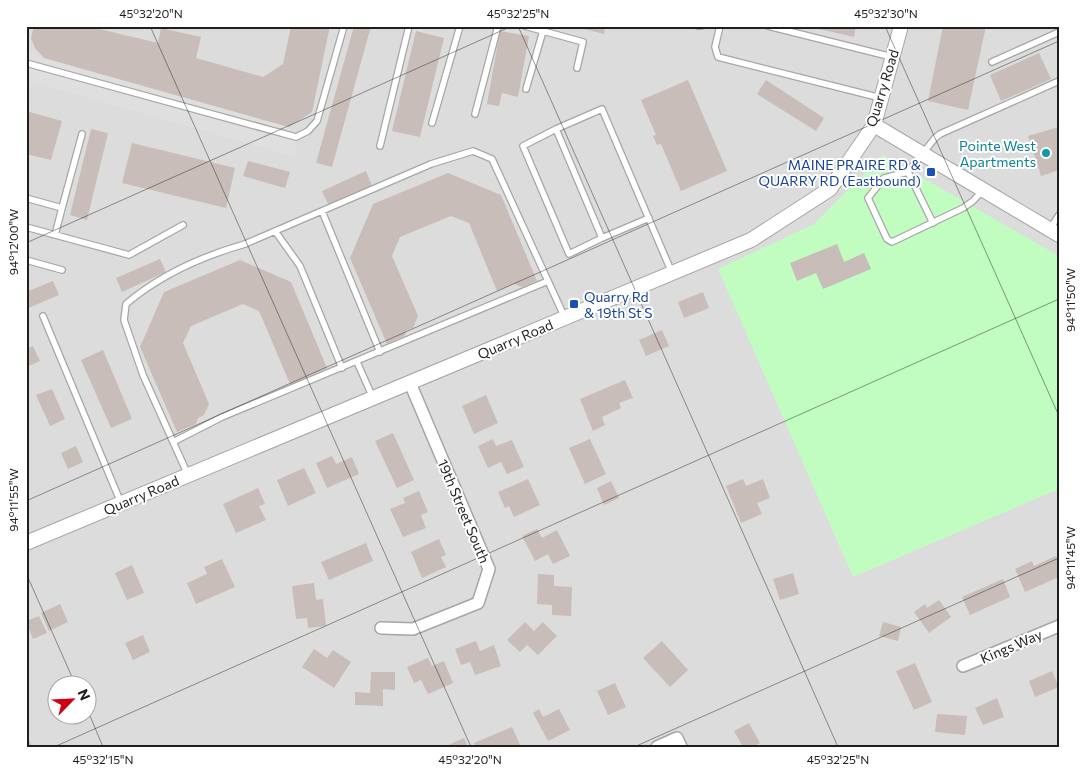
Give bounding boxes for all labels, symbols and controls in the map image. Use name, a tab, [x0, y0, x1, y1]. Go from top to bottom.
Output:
text: 45°32'20"N	[119, 6, 183, 20]
text: 45°32'25"N	[487, 6, 549, 20]
text: 45°32'30"N	[854, 6, 918, 20]
street label: Quarry Road	[862, 47, 902, 129]
place label: Pointe West Apartments	[959, 137, 1036, 170]
marker: Pointe West Apartments	[1040, 147, 1052, 159]
place label: MAINE PRAIRE RD & QUARRY RD (Eastbound)	[758, 156, 922, 189]
marker: MAINE PRAIRE RD & QUARRY RD (Eastbound)	[925, 166, 937, 178]
text: 94°12'00"W	[6, 209, 20, 275]
text: 94°11'50"W	[1063, 268, 1077, 332]
place label: Quarry Rd & 19th St S	[584, 288, 653, 321]
marker: Quarry Rd & 19th St S	[568, 298, 580, 310]
street label: Quarry Road	[475, 315, 555, 363]
street label: 19th Street South	[434, 456, 494, 566]
text: 94°11'55"W	[6, 468, 20, 532]
street label: Quarry Road	[101, 471, 181, 519]
text: 94°11'45"W	[1063, 526, 1077, 590]
street label: Kings Way	[977, 625, 1045, 667]
north arrow	[48, 676, 98, 726]
text: N	[74, 686, 94, 703]
text: 45°32'15"N	[72, 752, 134, 766]
text: 45°32'20"N	[438, 752, 502, 766]
text: 45°32'25"N	[807, 752, 869, 766]

